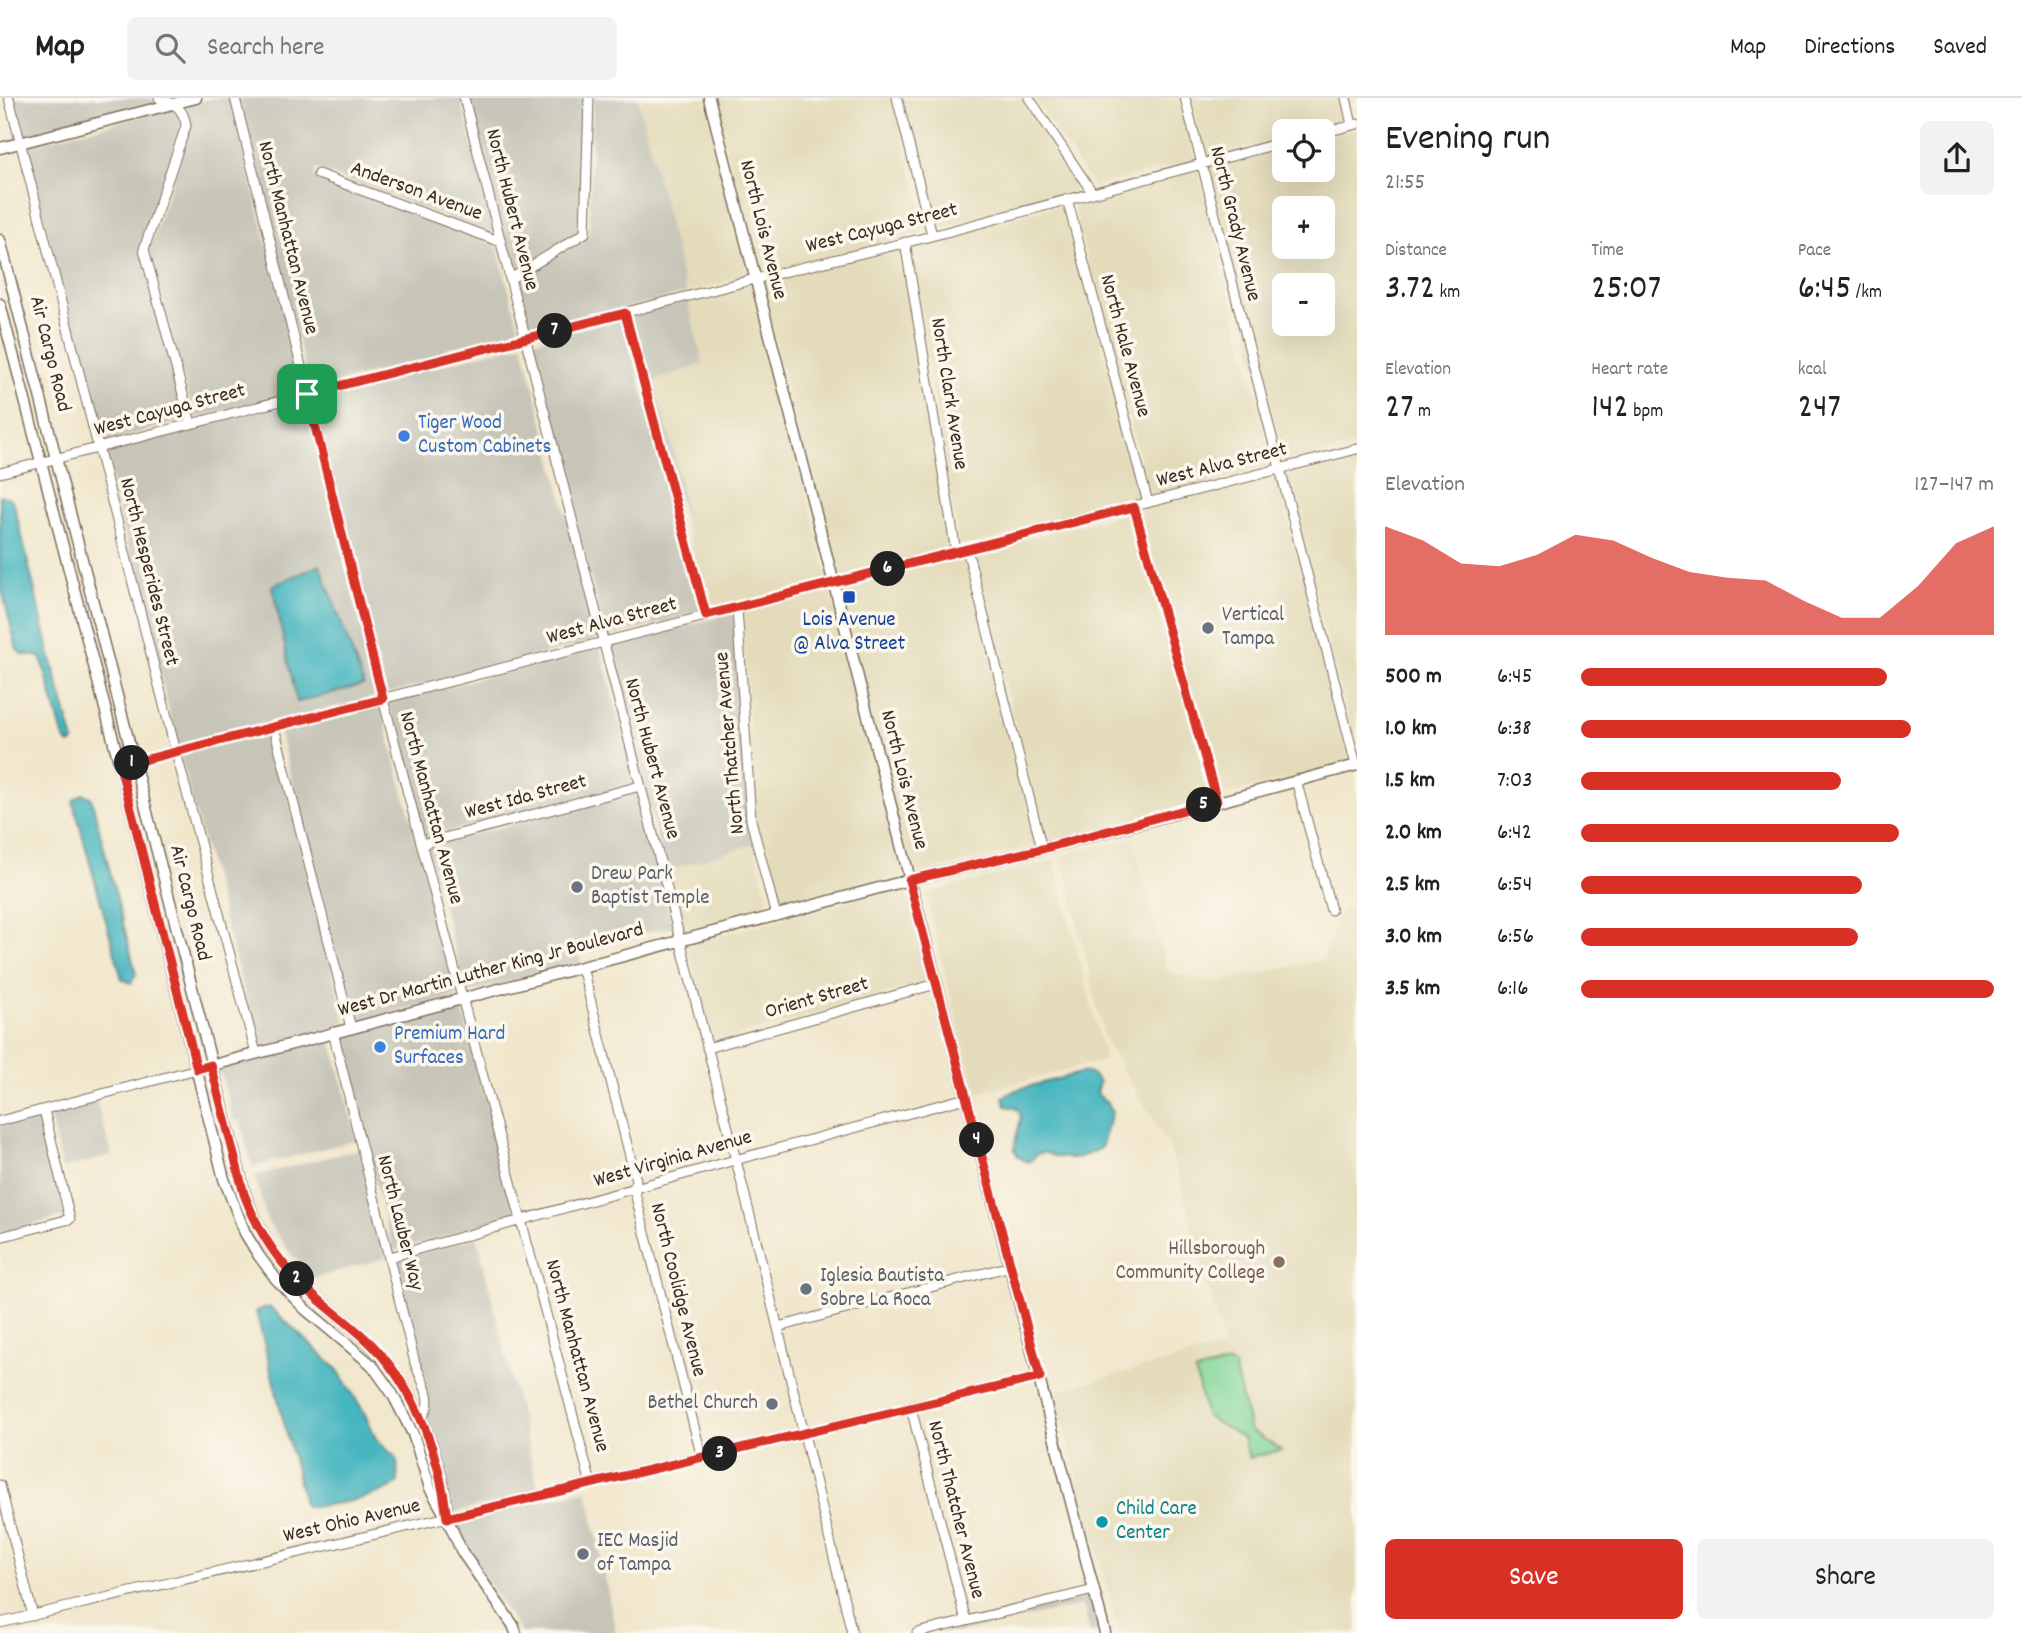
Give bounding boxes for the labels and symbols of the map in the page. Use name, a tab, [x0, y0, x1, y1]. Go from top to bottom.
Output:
street label: North Hubert Avenue	[476, 126, 546, 294]
street label: North Manhattan Avenue	[248, 138, 326, 338]
street label: North Grady Avenue	[1200, 143, 1268, 305]
street label: Anderson Avenue	[346, 154, 486, 230]
street label: North Lois Avenue	[730, 157, 794, 303]
street label: West Cayuga Street	[803, 196, 961, 262]
street label: North Hale Avenue	[1091, 271, 1157, 421]
street label: Air Cargo Road	[20, 293, 78, 415]
pin: 7	[538, 314, 572, 348]
street label: North Clark Avenue	[921, 316, 975, 472]
pin	[277, 364, 337, 424]
street label: West Cayuga Street	[91, 376, 249, 446]
place label: Tiger Wood Custom Cabinets	[418, 409, 551, 463]
marker: Tiger Wood Custom Cabinets	[396, 428, 412, 444]
street label: West Alva Street	[1154, 435, 1291, 497]
street label: North Hesperides Street	[110, 475, 186, 669]
pin: 6	[870, 552, 906, 587]
marker: Lois Avenue @ Alva Street	[841, 589, 857, 605]
street label: West Alva Street	[544, 590, 681, 654]
place label: Vertical Tampa	[1222, 601, 1284, 655]
place label: Lois Avenue @ Alva Street	[793, 606, 906, 660]
marker: Vertical Tampa	[1200, 620, 1216, 636]
street label: North Thatcher Avenue	[708, 651, 754, 835]
street label: North Hubert Avenue	[615, 675, 687, 843]
street label: North Lois Avenue	[871, 707, 935, 853]
street label: North Manhattan Avenue	[390, 708, 470, 908]
pin: 1	[114, 746, 150, 780]
street label: West Ida Street	[462, 767, 590, 829]
pin: 5	[1186, 788, 1222, 822]
street label: Air Cargo Road	[160, 842, 218, 964]
place label: Drew Park Baptist Temple	[591, 860, 709, 914]
marker: Drew Park Baptist Temple	[569, 879, 585, 895]
street label: West Dr Martin Luther King Jr Boulevard	[335, 916, 647, 1026]
street label: Orient Street	[762, 970, 872, 1028]
place label: Premium Hard Surfaces	[394, 1020, 505, 1074]
marker: Premium Hard Surfaces	[372, 1039, 388, 1055]
pin: 4	[960, 1122, 995, 1158]
street label: West Virginia Avenue	[590, 1123, 756, 1197]
street label: North Lauber Way	[368, 1152, 430, 1294]
street label: North Coolidge Avenue	[641, 1200, 713, 1380]
place label: Hillsborough Community College	[1115, 1235, 1265, 1289]
marker: Hillsborough Community College	[1271, 1254, 1287, 1270]
street label: North Manhattan Avenue	[536, 1256, 616, 1456]
pin: 2	[280, 1262, 314, 1296]
place label: Iglesia Bautista Sobre La Roca	[820, 1262, 945, 1316]
marker: Iglesia Bautista Sobre La Roca	[798, 1281, 814, 1297]
place label: Bethel Church	[647, 1389, 758, 1419]
marker: Bethel Church	[764, 1396, 780, 1412]
street label: North Thatcher Avenue	[918, 1418, 992, 1602]
pin: 3	[702, 1436, 738, 1472]
street label: West Ohio Avenue	[281, 1492, 423, 1552]
place label: Child Care Center	[1116, 1495, 1197, 1549]
marker: Child Care Center	[1094, 1514, 1110, 1530]
place label: IEC Masjid of Tampa	[597, 1527, 678, 1581]
marker: IEC Masjid of Tampa	[575, 1546, 591, 1562]

